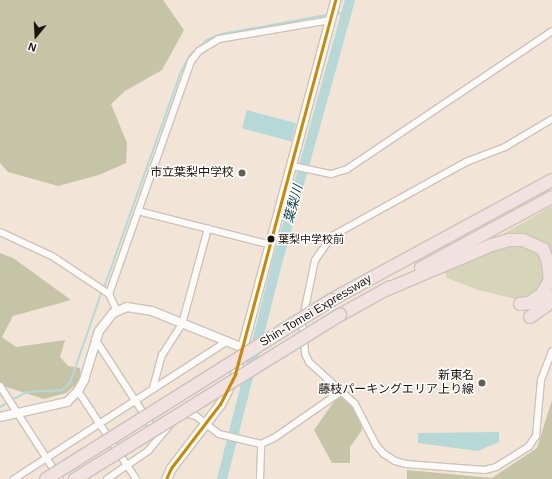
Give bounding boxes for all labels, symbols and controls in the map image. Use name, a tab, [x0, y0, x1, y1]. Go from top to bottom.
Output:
north arrow	[16, 16, 56, 56]
text: N	[27, 40, 38, 54]
place label: 市立葉梨中学校	[150, 166, 234, 180]
marker: 市立葉梨中学校	[237, 168, 247, 178]
water label: 葉梨川	[281, 183, 307, 225]
place label: 葉梨中学校前	[278, 232, 344, 246]
marker: 葉梨中学校前	[266, 234, 276, 244]
street label: Shin-Tomei Expressway	[257, 272, 375, 350]
place label: 新東名 藤枝パーキングエリア上り線	[318, 369, 474, 397]
marker: 新東名 藤枝パーキングエリア上り線	[477, 378, 487, 388]

